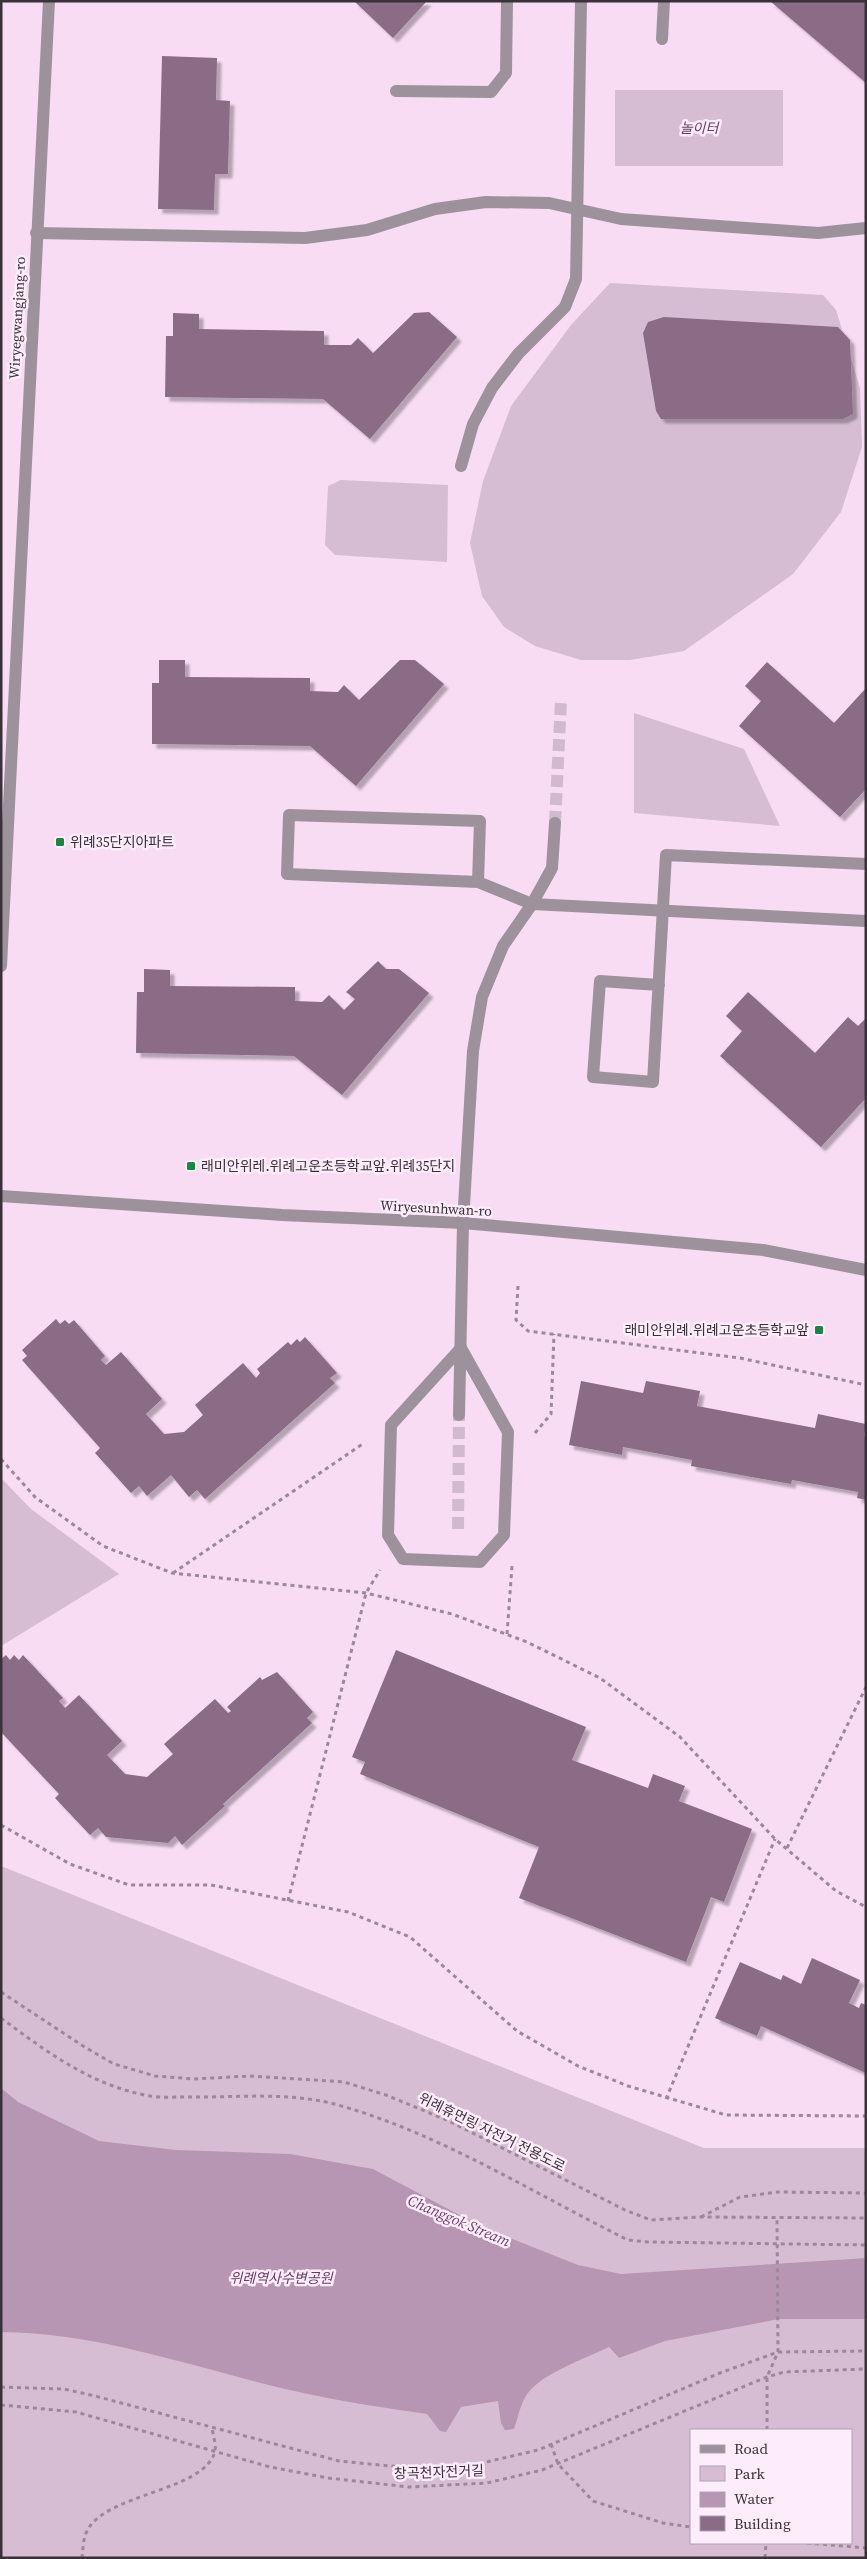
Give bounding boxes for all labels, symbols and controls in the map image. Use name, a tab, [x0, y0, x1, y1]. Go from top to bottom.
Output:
park label: 놀이터	[680, 118, 720, 138]
street label: Wiryegwangjang-ro	[4, 256, 30, 380]
place label: 위례35단지아파트	[70, 832, 174, 852]
marker: 위례35단지아파트	[54, 836, 66, 848]
place label: 래미안위레.위례고운초등학교앞.위례35단지	[201, 1156, 455, 1176]
marker: 래미안위레.위례고운초등학교앞.위례35단지	[185, 1160, 197, 1172]
street label: Wiryesunhwan-ro	[380, 1195, 493, 1221]
place label: 래미안위례.위례고운초등학교앞	[624, 1320, 809, 1340]
marker: 래미안위례.위례고운초등학교앞	[813, 1324, 825, 1336]
street label: 위례휴먼링 자전거 전용도로	[415, 2088, 569, 2176]
water label: Changgok Stream	[405, 2190, 514, 2252]
park label: 위례역사수변공원	[229, 2268, 334, 2288]
legend	[690, 2429, 852, 2544]
text: Road	[734, 2438, 768, 2459]
street label: 창곡천자전거길	[394, 2460, 484, 2484]
text: Park	[734, 2463, 766, 2484]
text: Water	[734, 2488, 775, 2509]
text: Building	[734, 2513, 791, 2534]

